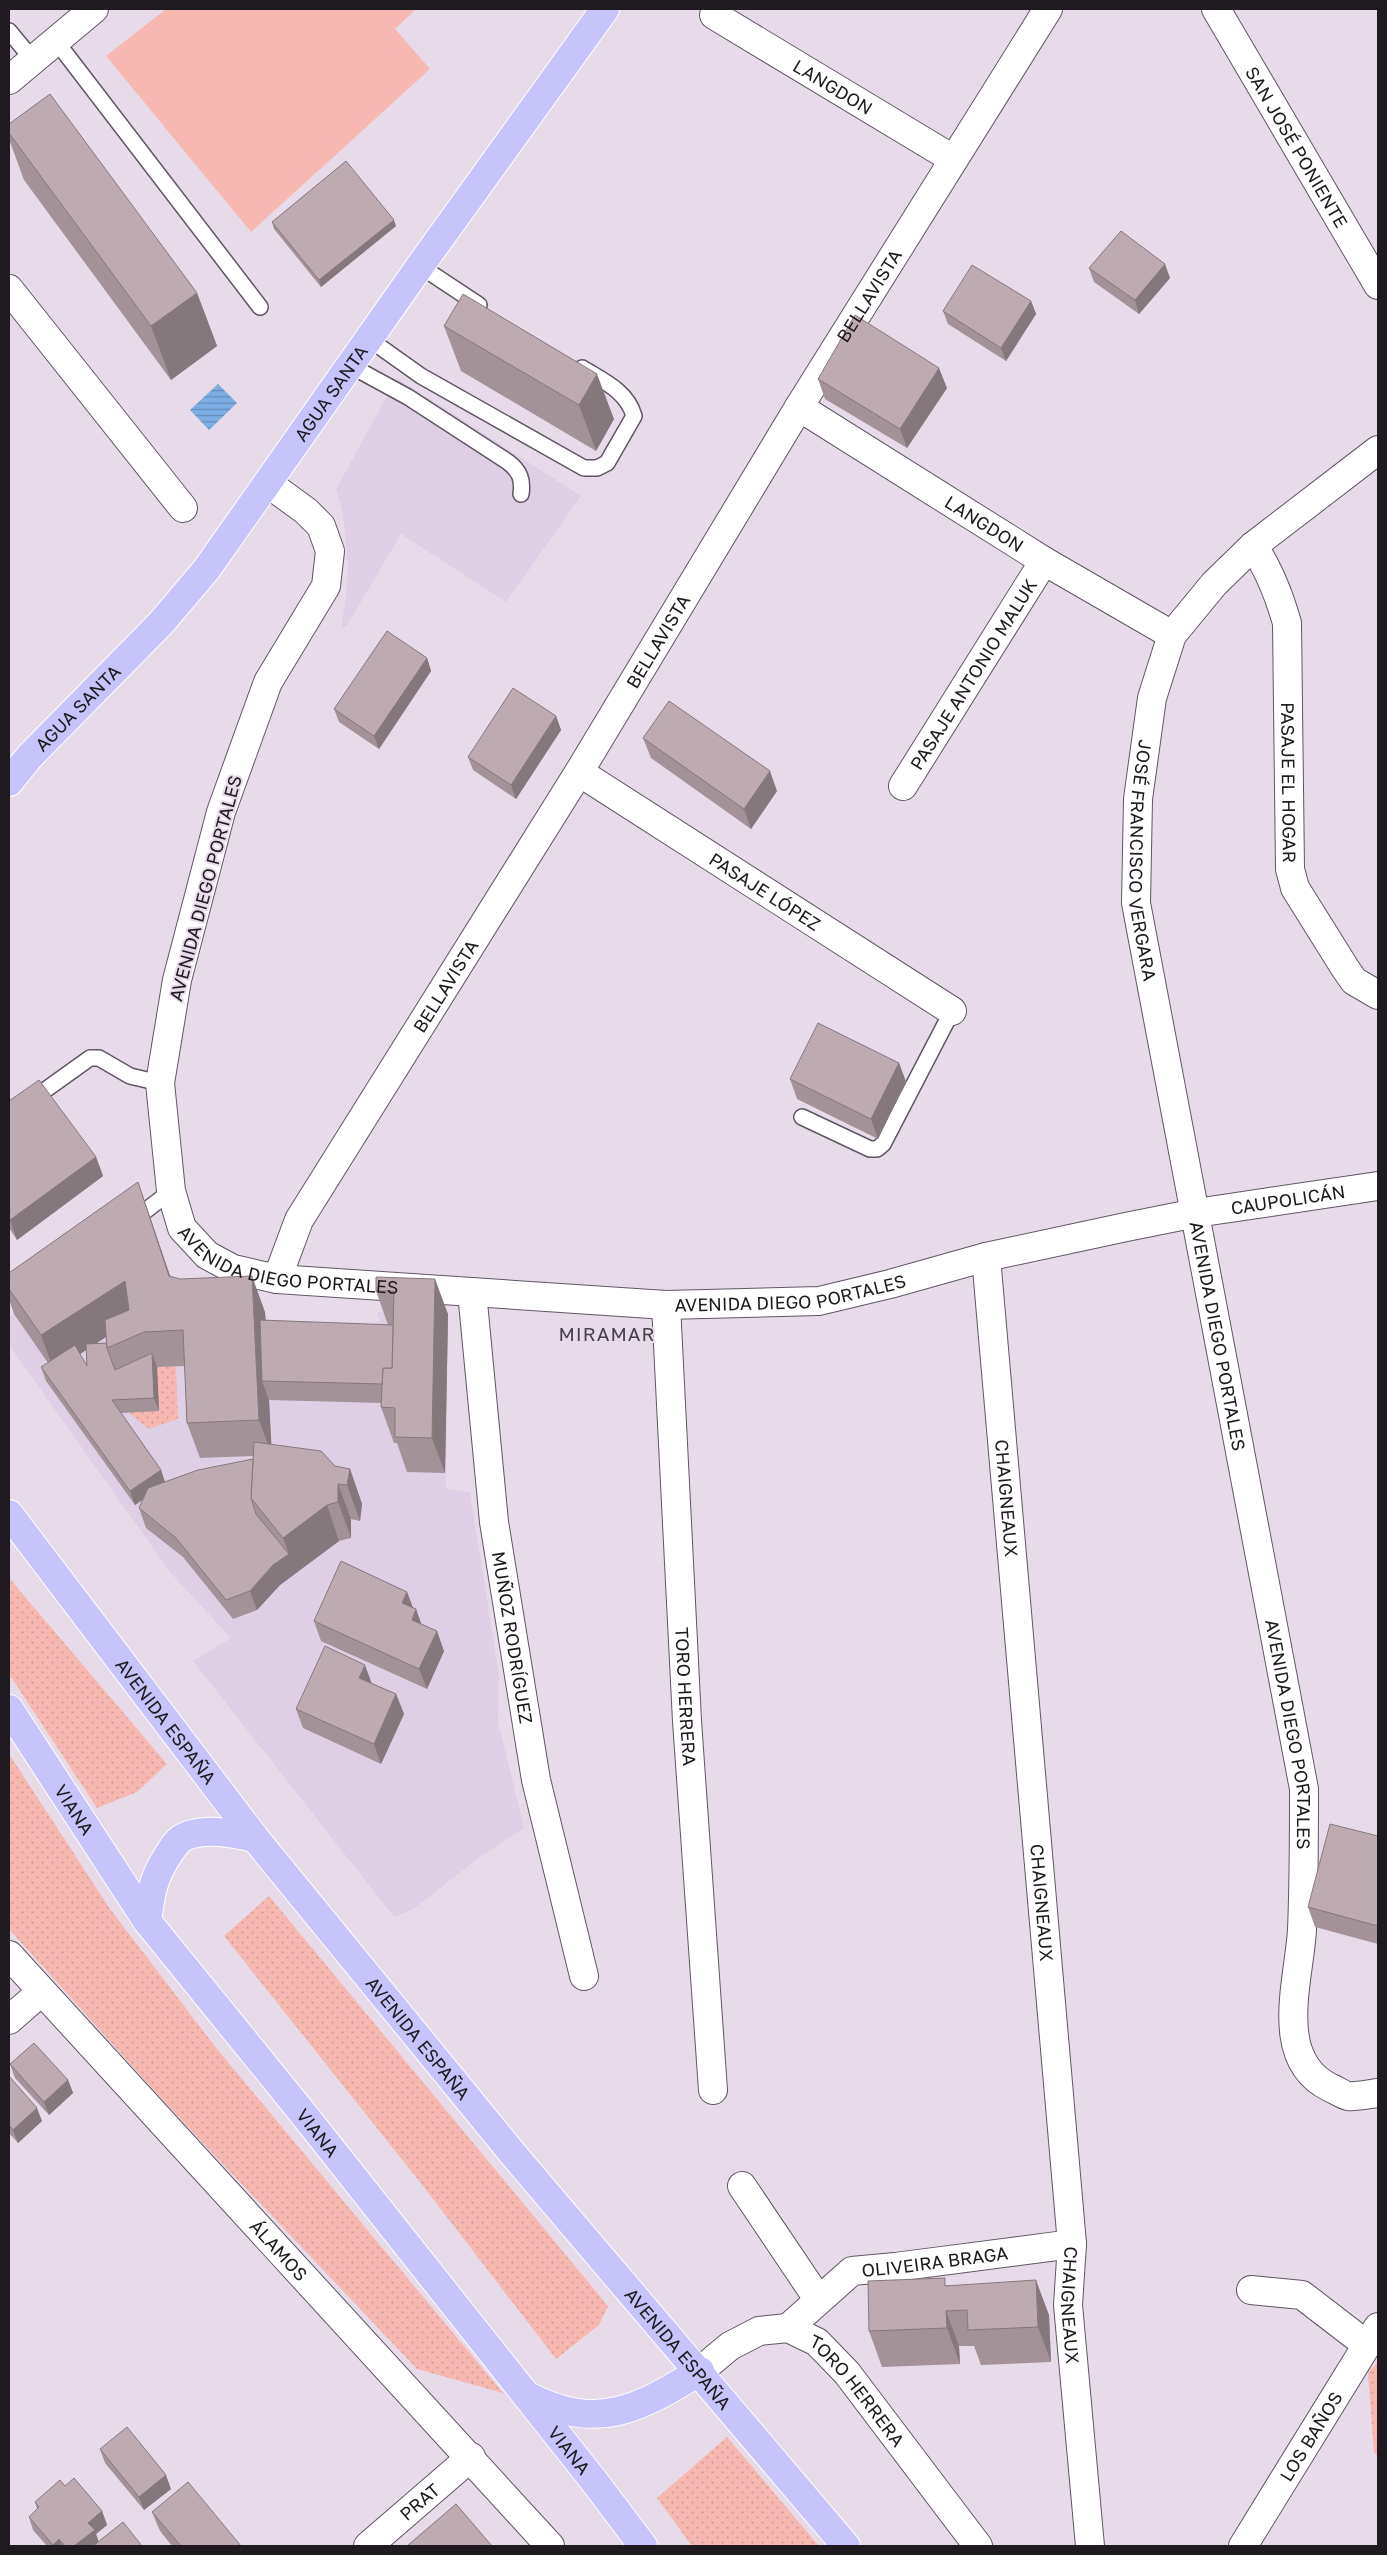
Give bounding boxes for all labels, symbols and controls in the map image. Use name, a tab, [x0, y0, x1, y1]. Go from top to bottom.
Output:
street label: LANGDON	[789, 54, 877, 119]
street label: SAN JOSÉ PONIENTE	[1241, 62, 1353, 232]
street label: BELLAVISTA	[831, 245, 906, 346]
street label: AGUA SANTA	[289, 341, 372, 445]
street label: LANGDON	[941, 491, 1028, 557]
street label: PASAJE ANTONIO MALUK	[905, 575, 1041, 774]
street label: BELLAVISTA	[621, 590, 694, 692]
street label: AGUA SANTA	[30, 660, 125, 756]
street label: PASAJE EL HOGAR	[1277, 702, 1301, 863]
street label: JOSÉ FRANCISCO VERGARA	[1124, 739, 1162, 983]
street label: AVENIDA DIEGO PORTALES	[164, 773, 246, 1003]
street label: PASAJE LÓPEZ	[705, 847, 825, 935]
street label: BELLAVISTA	[408, 935, 483, 1036]
street label: CAUPOLICÁN	[1229, 1180, 1347, 1219]
street label: AVENIDA DIEGO PORTALES	[1186, 1220, 1251, 1453]
street label: AVENIDA DIEGO PORTALES	[174, 1221, 399, 1298]
street label: AVENIDA DIEGO PORTALES	[674, 1269, 908, 1316]
district label: MIRAMAR	[559, 1322, 655, 1345]
street label: CHAIGNEAUX	[991, 1439, 1023, 1558]
street label: MUÑOZ RODRÍGUEZ	[488, 1550, 538, 1725]
street label: AVENIDA DIEGO PORTALES	[1261, 1617, 1316, 1850]
street label: TORO HERRERA	[671, 1627, 701, 1766]
street label: AVENIDA ESPAÑA	[111, 1654, 221, 1788]
street label: VIANA	[50, 1780, 99, 1839]
street label: CHAIGNEAUX	[1026, 1843, 1058, 1962]
street label: AVENIDA ESPAÑA	[362, 1972, 475, 2104]
street label: VIANA	[292, 2104, 344, 2161]
street label: ÁLAMOS	[246, 2215, 313, 2285]
street label: OLIVEIRA BRAGA	[861, 2241, 1009, 2281]
street label: CHAIGNEAUX	[1057, 2246, 1084, 2365]
street label: AVENIDA ESPAÑA	[621, 2283, 736, 2414]
street label: TORO HERRERA	[806, 2329, 910, 2451]
street label: LOS BAÑOS	[1275, 2387, 1347, 2485]
street label: VIANA	[544, 2421, 595, 2479]
street label: PRAT	[395, 2478, 444, 2525]

